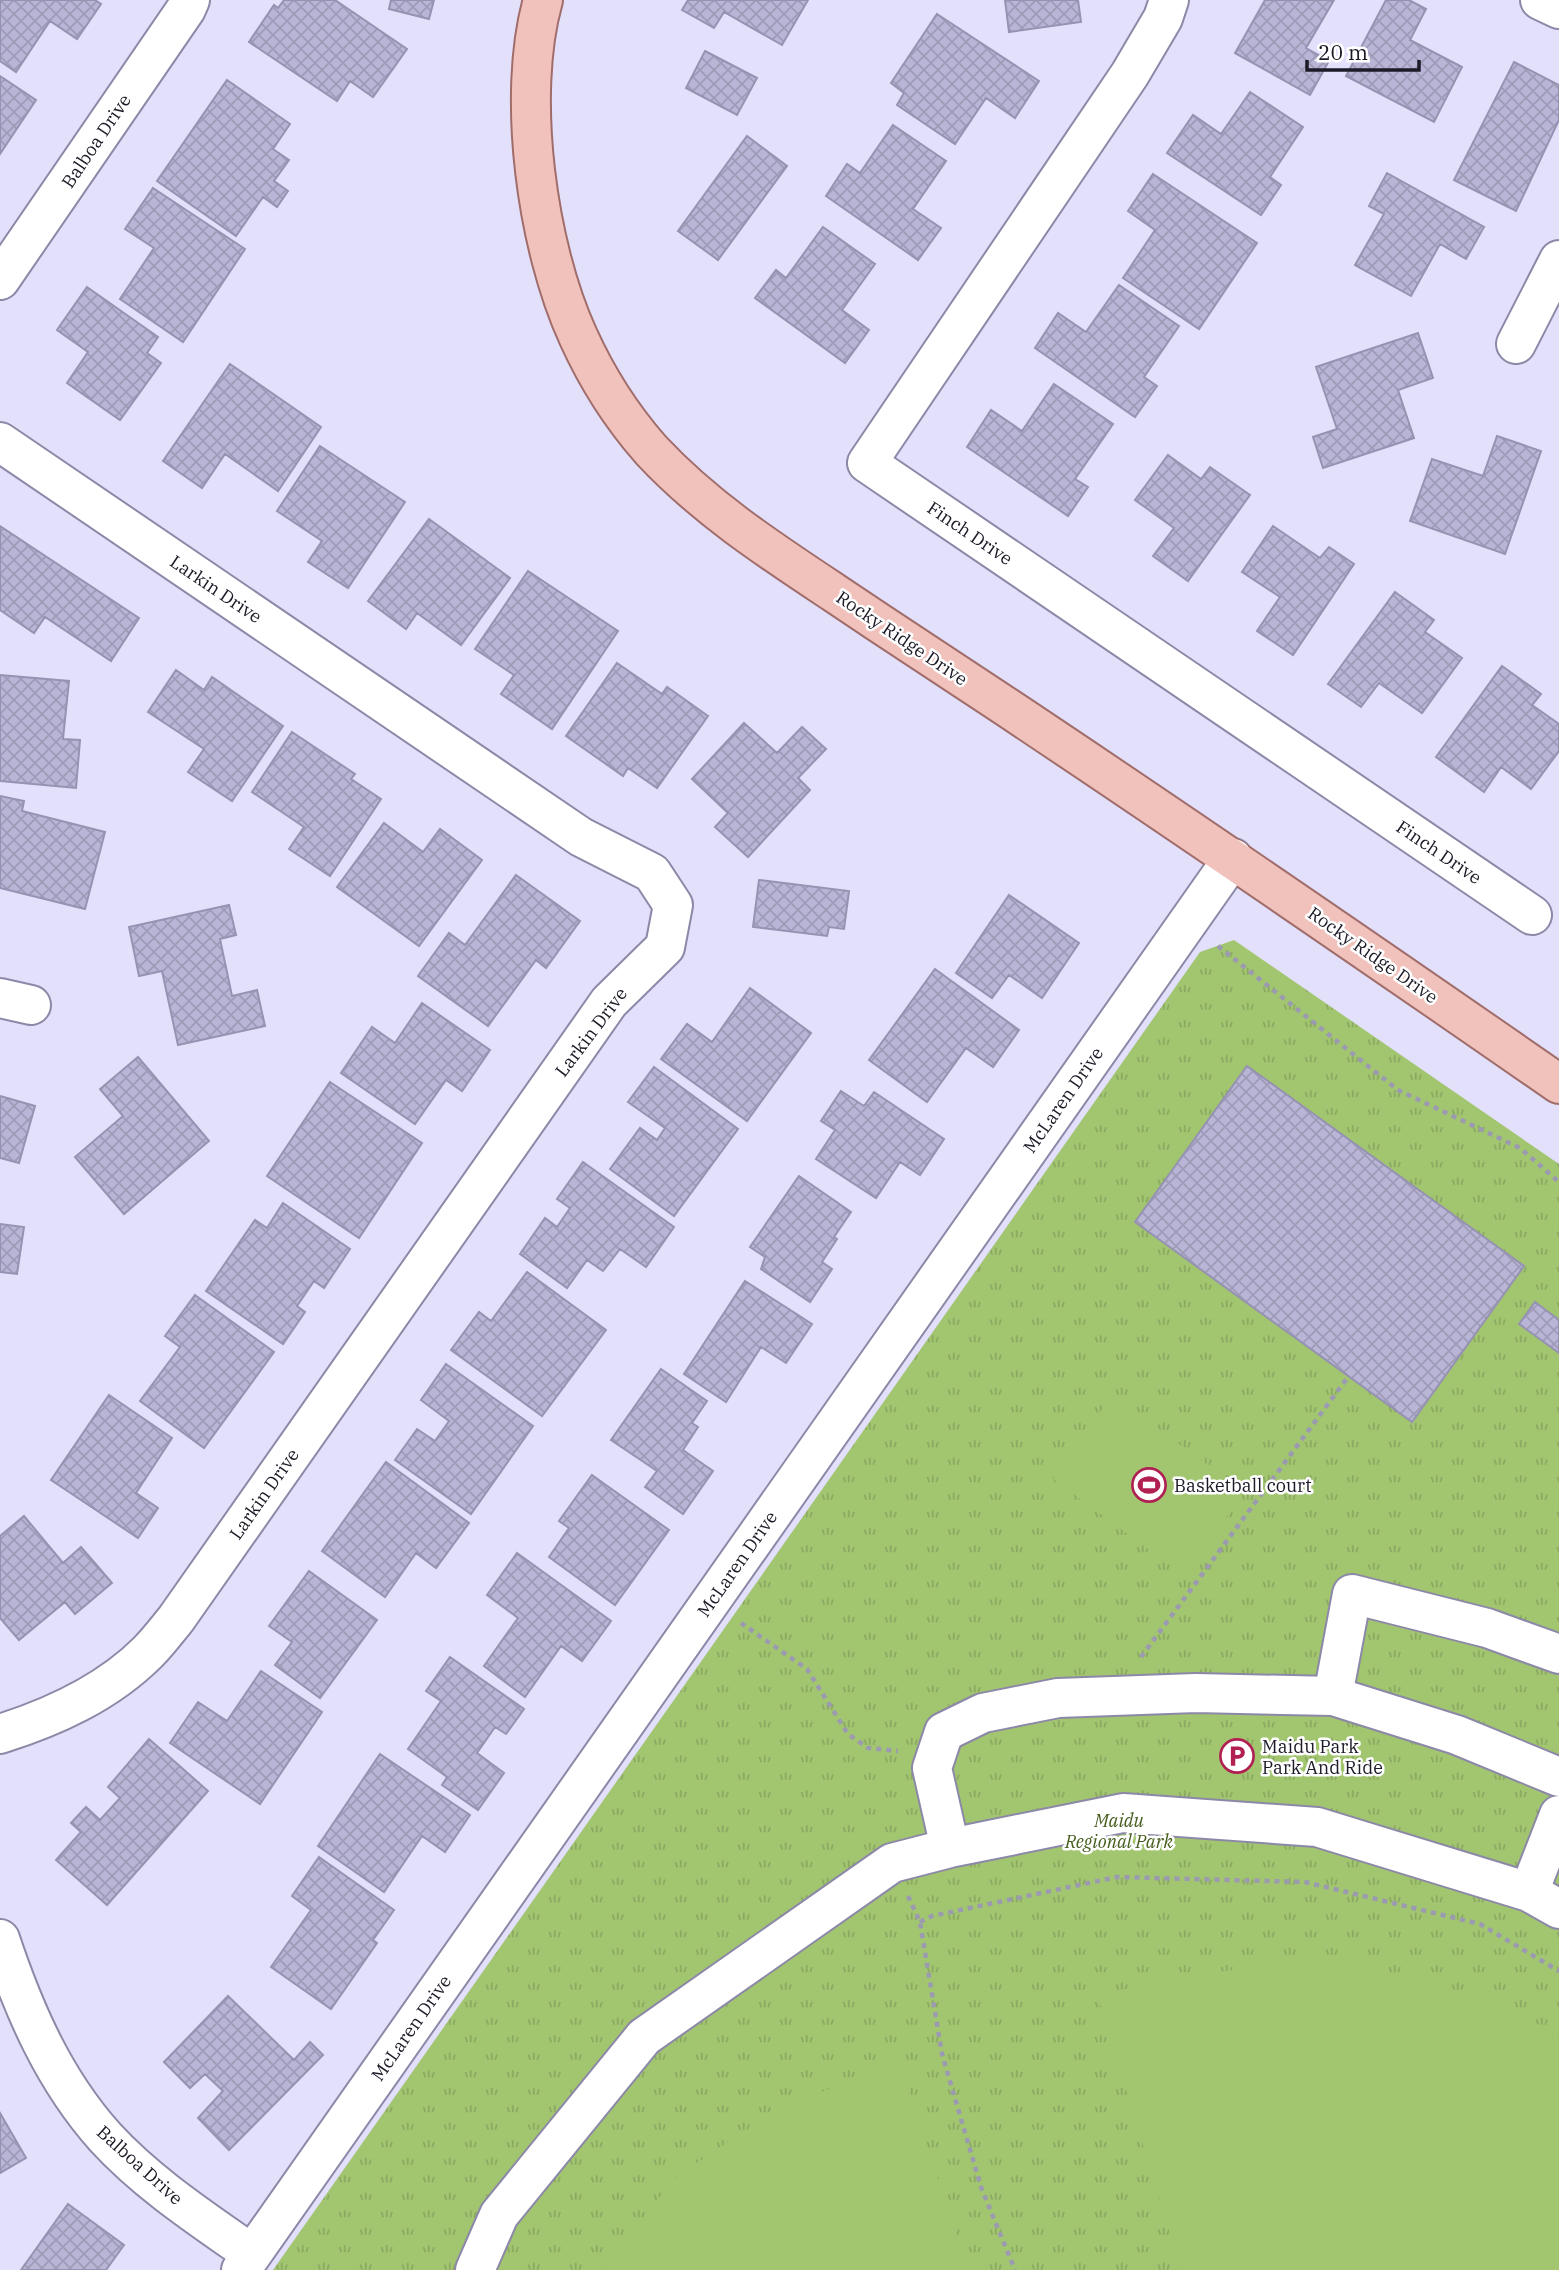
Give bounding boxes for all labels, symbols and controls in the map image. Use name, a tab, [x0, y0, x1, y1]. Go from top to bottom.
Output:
scale bar	[1307, 28, 1419, 72]
text: 20 m	[1318, 38, 1368, 66]
street label: Balboa Drive	[56, 90, 136, 192]
street label: Finch Drive	[923, 496, 1017, 570]
street label: Larkin Drive	[166, 550, 266, 628]
street label: Rocky Ridge Drive	[832, 586, 972, 690]
street label: Finch Drive	[1392, 815, 1486, 889]
street label: Rocky Ridge Drive	[1304, 902, 1442, 1008]
street label: Larkin Drive	[550, 983, 632, 1081]
street label: McLaren Drive	[1018, 1043, 1108, 1157]
street label: Larkin Drive	[224, 1444, 304, 1544]
sports icon: Basketball court	[1130, 1466, 1168, 1504]
place label: Basketball court	[1174, 1474, 1312, 1497]
street label: McLaren Drive	[692, 1507, 782, 1621]
place label: Maidu Park Park And Ride	[1262, 1735, 1383, 1779]
parking icon: Maidu Park Park And Ride	[1218, 1737, 1256, 1775]
park label: Maidu Regional Park	[1064, 1809, 1174, 1853]
street label: McLaren Drive	[366, 1971, 456, 2085]
street label: Balboa Drive	[92, 2120, 188, 2210]

